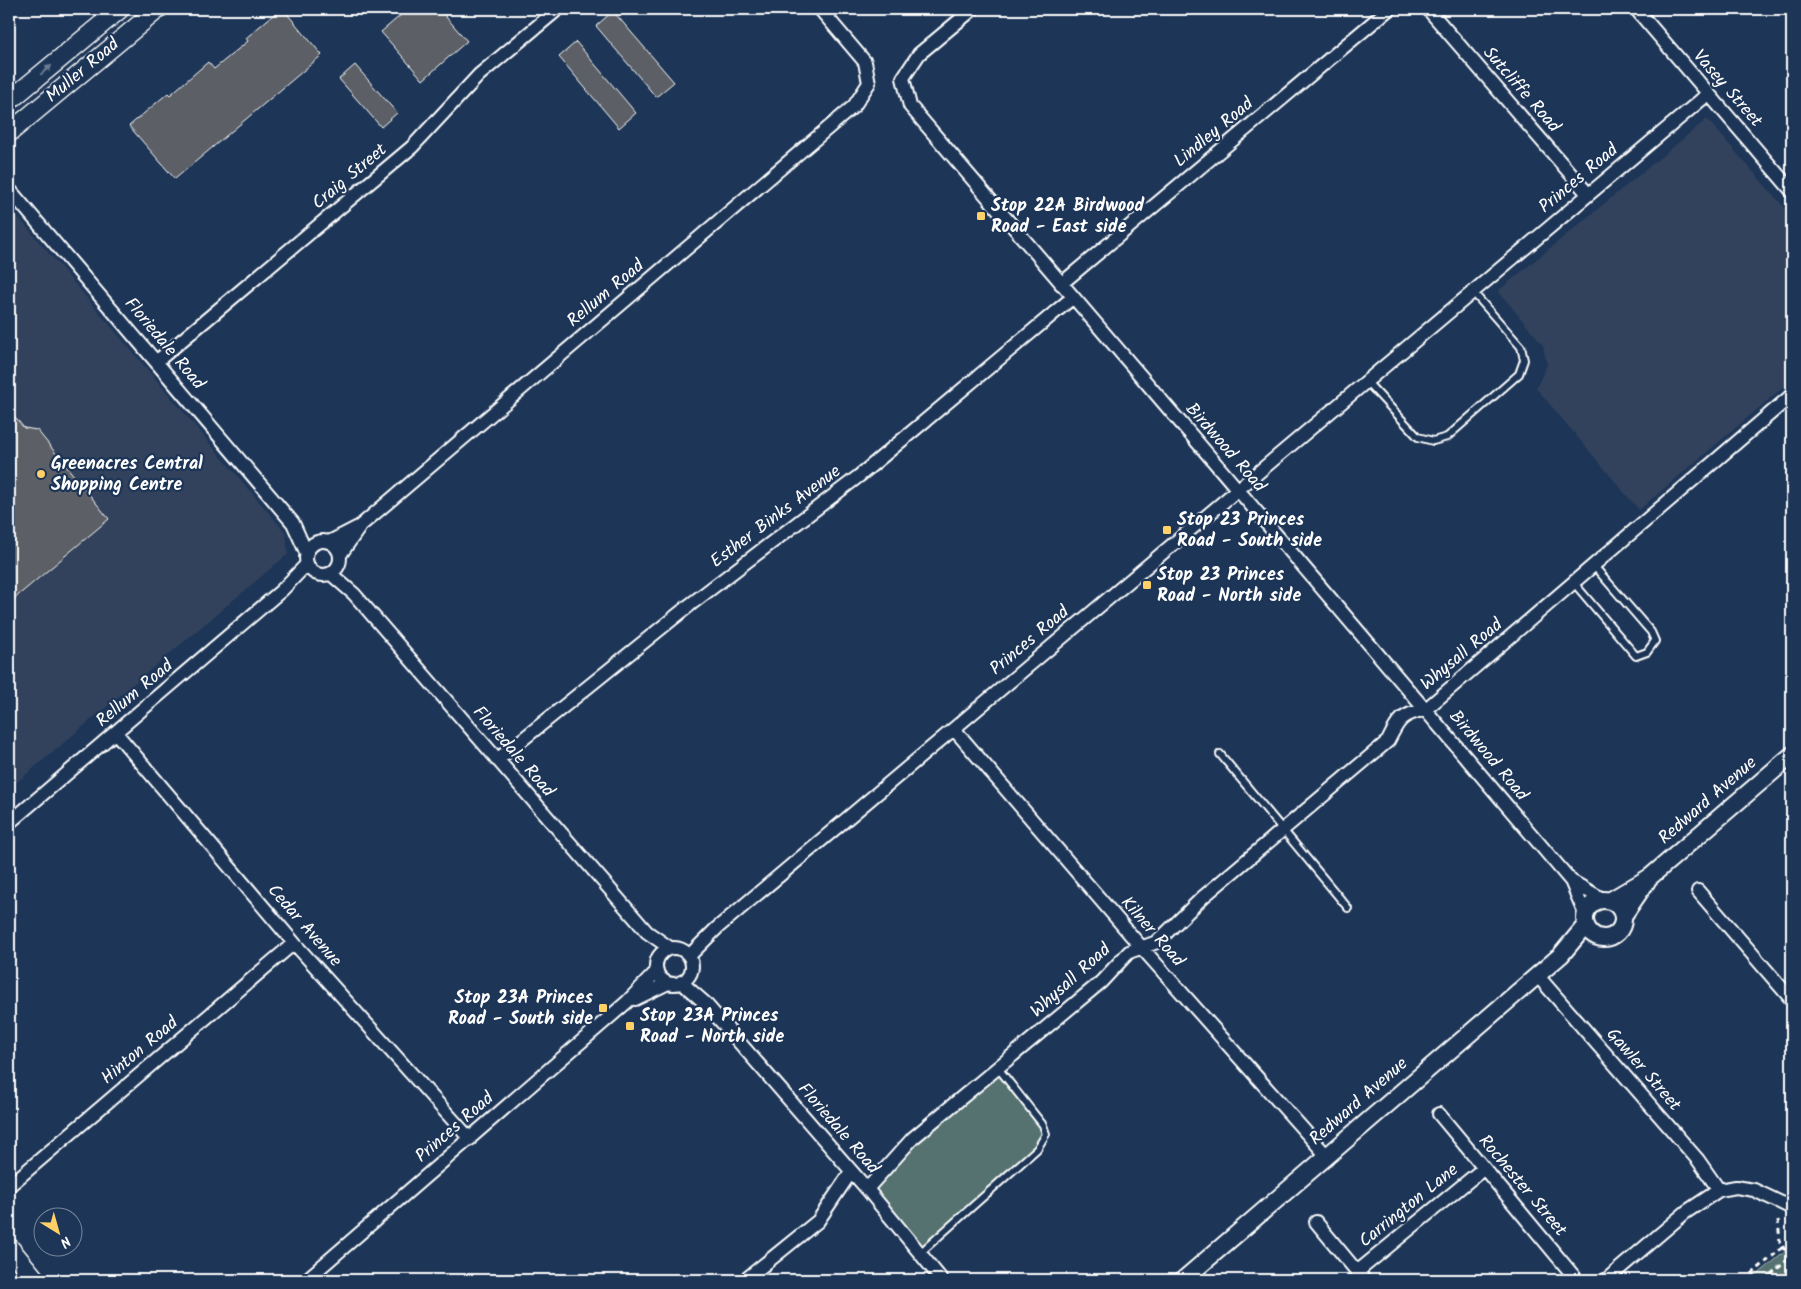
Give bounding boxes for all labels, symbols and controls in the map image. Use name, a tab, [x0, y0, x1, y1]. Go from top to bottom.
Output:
street label: Muller Road	[40, 31, 127, 111]
street label: Sutcliffe Road	[1475, 40, 1568, 141]
street label: Vasey Street	[1685, 44, 1770, 135]
one-way arrow	[40, 64, 53, 75]
street label: Lindley Road	[1168, 90, 1261, 175]
street label: Craig Street	[306, 136, 395, 217]
street label: Princes Road	[1533, 136, 1626, 221]
place label: Stop 22A Birdwood Road - East side	[991, 192, 1144, 242]
marker: Stop 22A Birdwood Road - East side	[975, 210, 987, 222]
street label: Rellum Road	[561, 252, 652, 335]
street label: Floriedale Road	[116, 291, 212, 398]
street label: Birdwood Road	[1178, 396, 1273, 500]
place label: Greenacres Central Shopping Centre	[51, 450, 203, 500]
street label: Esther Binks Avenue	[704, 458, 848, 576]
marker: Greenacres Central Shopping Centre	[35, 468, 47, 480]
place label: Stop 23 Princes Road - South side	[1177, 506, 1322, 556]
marker: Stop 23 Princes Road - South side	[1161, 524, 1173, 536]
place label: Stop 23 Princes Road - North side	[1157, 561, 1301, 611]
marker: Stop 23 Princes Road - North side	[1141, 579, 1153, 591]
street label: Princes Road	[984, 598, 1077, 683]
street label: Whysall Road	[1414, 611, 1511, 698]
street label: Rellum Road	[90, 652, 181, 735]
street label: Floriedale Road	[465, 700, 562, 805]
street label: Birdwood Road	[1441, 704, 1536, 809]
street label: Redward Avenue	[1652, 750, 1764, 852]
street label: Cedar Avenue	[259, 878, 349, 974]
street label: Kilner Road	[1113, 890, 1192, 975]
street label: Whysall Road	[1024, 936, 1119, 1025]
place label: Stop 23A Princes Road - South side	[448, 984, 594, 1034]
marker: Stop 23A Princes Road - South side	[597, 1002, 609, 1014]
place label: Stop 23A Princes Road - North side	[640, 1002, 784, 1052]
street label: Hinton Road	[95, 1009, 186, 1092]
marker: Stop 23A Princes Road - North side	[624, 1020, 636, 1032]
street label: Gawler Street	[1598, 1022, 1688, 1119]
street label: Redward Avenue	[1303, 1051, 1415, 1153]
street label: Floriedale Road	[790, 1077, 887, 1182]
street label: Princes Road	[409, 1085, 502, 1171]
street label: Rochester Street	[1470, 1128, 1574, 1244]
street label: Carrington Lane	[1353, 1157, 1465, 1255]
north arrow	[32, 1206, 82, 1256]
text: N	[55, 1230, 75, 1253]

